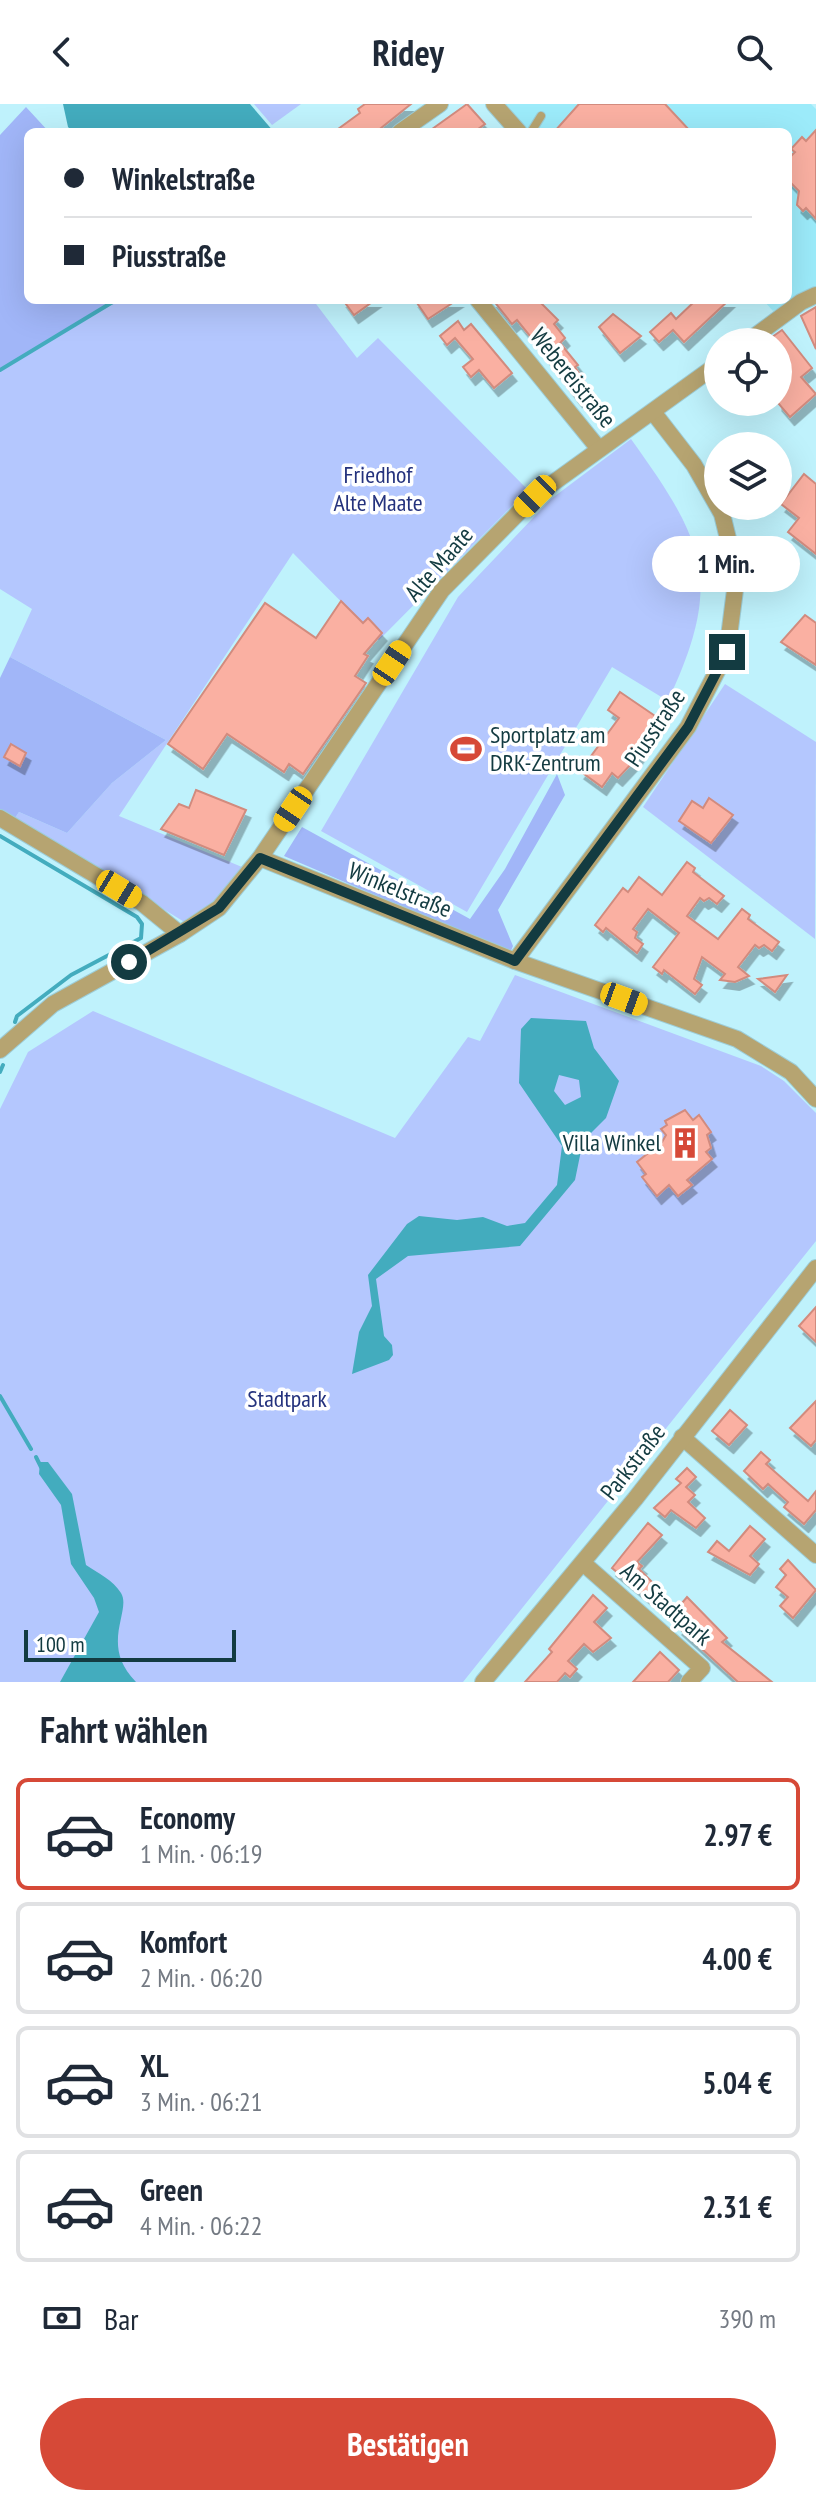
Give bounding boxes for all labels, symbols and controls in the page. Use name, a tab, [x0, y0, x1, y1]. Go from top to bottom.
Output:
text: Ridey	[372, 29, 444, 76]
icon: back	[40, 30, 84, 74]
icon: search	[732, 30, 776, 74]
text: Winkelstraße	[112, 159, 255, 198]
text: Piusstraße	[112, 236, 226, 275]
street label: Webereistraße	[524, 321, 623, 434]
map controls	[704, 328, 792, 520]
button: locate	[704, 328, 792, 416]
button: layers	[704, 432, 792, 520]
park label: Friedhof Alte Maate	[333, 459, 423, 518]
car	[510, 471, 560, 521]
street label: Alte Maate	[398, 520, 480, 607]
callout: 1 Min.	[653, 536, 801, 592]
text: 1 Min.	[697, 547, 755, 580]
route end	[709, 634, 745, 670]
car	[369, 636, 415, 690]
street label: Piusstraße	[617, 683, 692, 772]
place label: Sportplatz am DRK-Zentrum	[490, 719, 605, 778]
sports icon: Sportplatz am DRK-Zentrum	[449, 732, 483, 766]
car	[270, 782, 316, 836]
street label: Winkelstraße	[344, 855, 457, 924]
car	[92, 866, 146, 912]
route start	[111, 944, 147, 980]
car	[597, 980, 651, 1018]
building icon: Villa Winkel	[668, 1126, 702, 1160]
place label: Villa Winkel	[562, 1127, 661, 1158]
park label: Stadtpark	[247, 1383, 327, 1414]
street label: Parkstraße	[593, 1417, 672, 1506]
street label: Am Stadtpark	[614, 1555, 719, 1652]
scale bar	[24, 1626, 236, 1662]
text: 100 m	[36, 1630, 85, 1658]
text: Fahrt wählen	[40, 1706, 208, 1753]
icon: car	[44, 1798, 116, 1870]
text: Economy	[140, 1798, 235, 1837]
text: 2.97 €	[703, 1815, 772, 1854]
text: 1 Min. · 06:19	[140, 1837, 262, 1870]
icon: car	[44, 1922, 116, 1994]
text: Komfort	[140, 1922, 227, 1961]
text: 4.00 €	[702, 1939, 772, 1978]
text: 2 Min. · 06:20	[140, 1961, 262, 1994]
icon: car	[44, 2046, 116, 2118]
text: XL	[140, 2046, 169, 2085]
text: 5.04 €	[702, 2063, 772, 2102]
text: 3 Min. · 06:21	[140, 2085, 262, 2118]
icon: car	[44, 2170, 116, 2242]
text: Green	[140, 2170, 203, 2209]
text: 2.31 €	[702, 2187, 772, 2226]
text: 4 Min. · 06:22	[140, 2209, 262, 2242]
icon: cash	[40, 2296, 84, 2340]
text: Bar	[104, 2299, 138, 2338]
text: 390 m	[718, 2302, 776, 2335]
button: Bestätigen	[40, 2398, 776, 2490]

